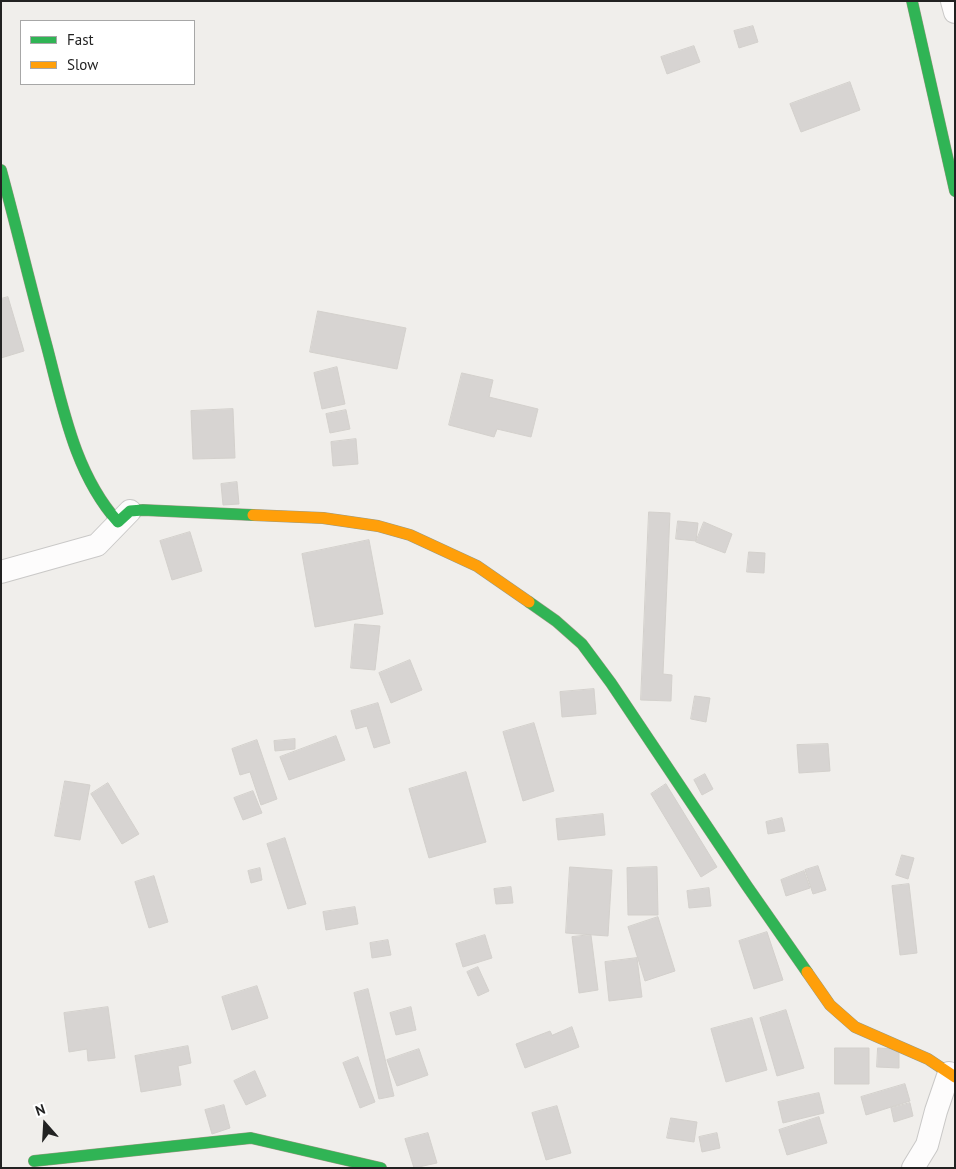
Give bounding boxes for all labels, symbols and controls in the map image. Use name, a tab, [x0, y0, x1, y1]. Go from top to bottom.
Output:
legend	[20, 20, 195, 85]
text: Fast	[67, 30, 94, 49]
text: Slow	[67, 55, 98, 74]
north arrow	[20, 1099, 70, 1149]
text: N	[33, 1100, 47, 1120]

